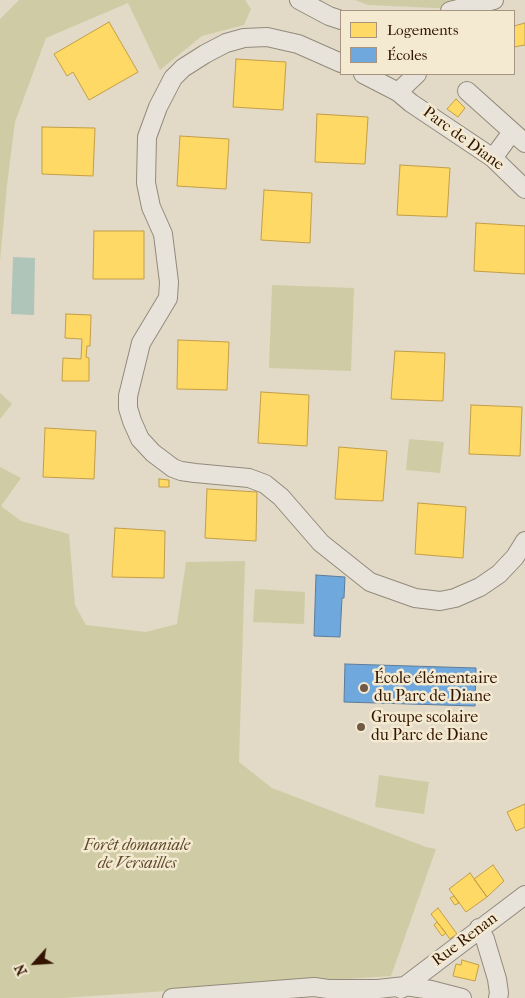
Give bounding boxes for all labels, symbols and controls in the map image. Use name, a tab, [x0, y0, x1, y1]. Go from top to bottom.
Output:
legend	[340, 10, 515, 75]
text: Logements	[387, 21, 458, 39]
text: Écoles	[387, 46, 427, 64]
street label: Parc de Diane	[419, 103, 507, 175]
place label: École élémentaire du Parc de Diane	[374, 669, 497, 707]
marker: École élémentaire du Parc de Diane	[358, 682, 370, 694]
place label: Groupe scolaire du Parc de Diane	[371, 708, 488, 746]
marker: Groupe scolaire du Parc de Diane	[355, 721, 367, 733]
park label: Forêt domaniale de Versailles	[84, 836, 190, 874]
street label: Rue Renan	[428, 909, 502, 971]
north arrow	[10, 938, 60, 988]
text: N	[11, 961, 31, 978]

